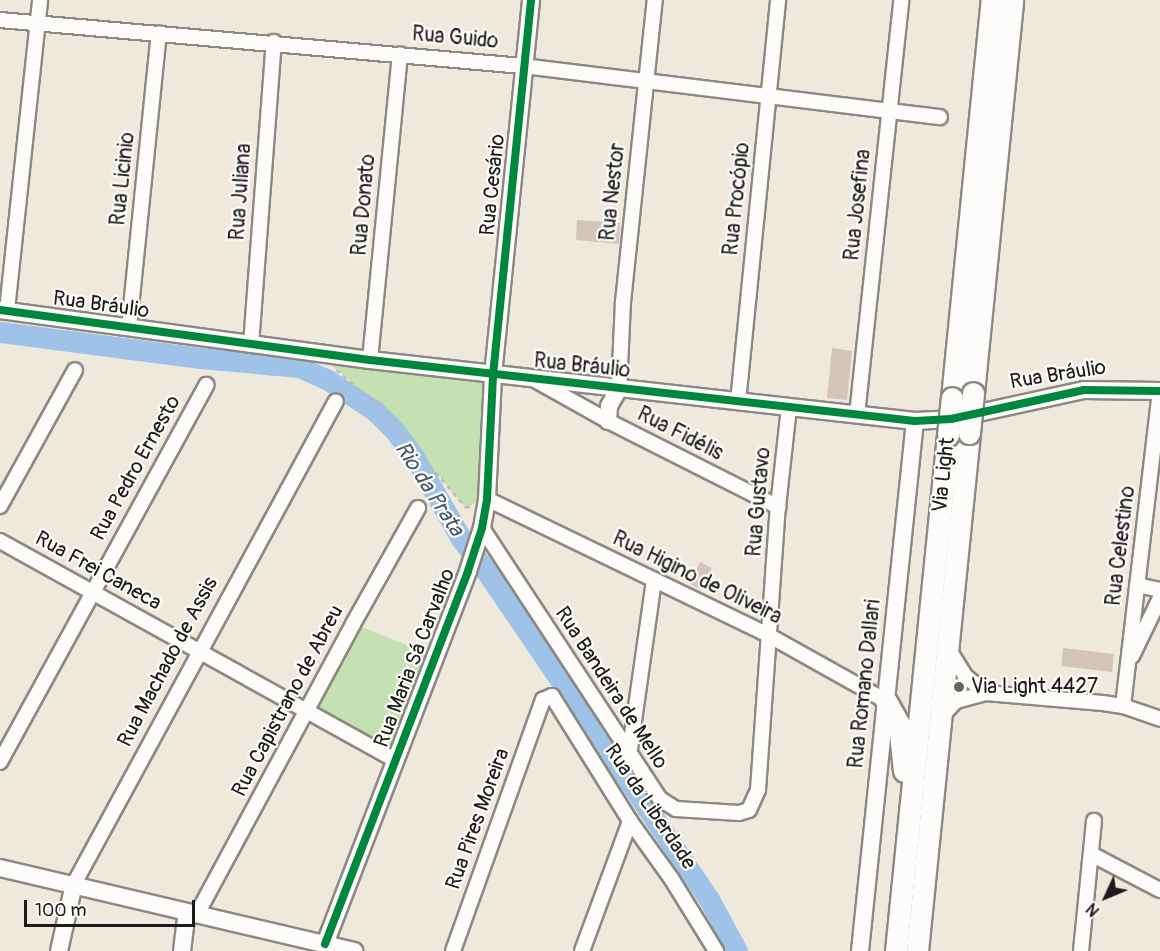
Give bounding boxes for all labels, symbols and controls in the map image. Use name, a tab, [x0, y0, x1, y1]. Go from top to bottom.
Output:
street label: Rua Guido	[411, 22, 499, 54]
street label: Rua Licinio	[106, 131, 140, 227]
street label: Rua Cesário	[475, 133, 511, 237]
street label: Rua Procópio	[719, 141, 755, 257]
street label: Rua Nestor	[595, 142, 631, 242]
street label: Rua Juliana	[225, 143, 257, 241]
street label: Rua Josefina	[840, 148, 876, 262]
street label: Rua Donato	[347, 153, 381, 257]
street label: Rua Bráulio	[51, 286, 151, 324]
street label: Rua Bráulio	[533, 348, 631, 384]
street label: Rua Bráulio	[1008, 355, 1108, 395]
street label: Rua Pedro Ernesto	[86, 391, 186, 545]
street label: Rua Fidélis	[633, 402, 727, 466]
street label: Via Light	[928, 436, 960, 514]
water label: Rio da Prata	[389, 437, 469, 541]
street label: Rua Gustavo	[742, 446, 776, 558]
street label: Rua Celestino	[1101, 485, 1141, 607]
street label: Rua Frei Caneca	[31, 526, 165, 616]
street label: Rua Higino de Oliveira	[608, 526, 786, 630]
street label: Rua Maria Sá Carvalho	[369, 565, 461, 751]
street label: Rua Machado de Assis	[113, 573, 223, 751]
street label: Rua Romano Dallari	[844, 598, 886, 770]
street label: Rua Capistrano de Abreu	[227, 601, 349, 801]
street label: Rua Bandeira de Mello	[549, 602, 673, 774]
place label: Via Light 4427	[971, 674, 1098, 700]
marker: Via Light 4427	[952, 680, 966, 694]
street label: Rua da Liberdade	[599, 739, 701, 875]
street label: Rua Pires Moreira	[441, 745, 515, 893]
north arrow	[1076, 867, 1136, 927]
scale bar	[27, 888, 198, 926]
text: 100 m	[35, 899, 87, 922]
text: N	[1082, 899, 1104, 920]

